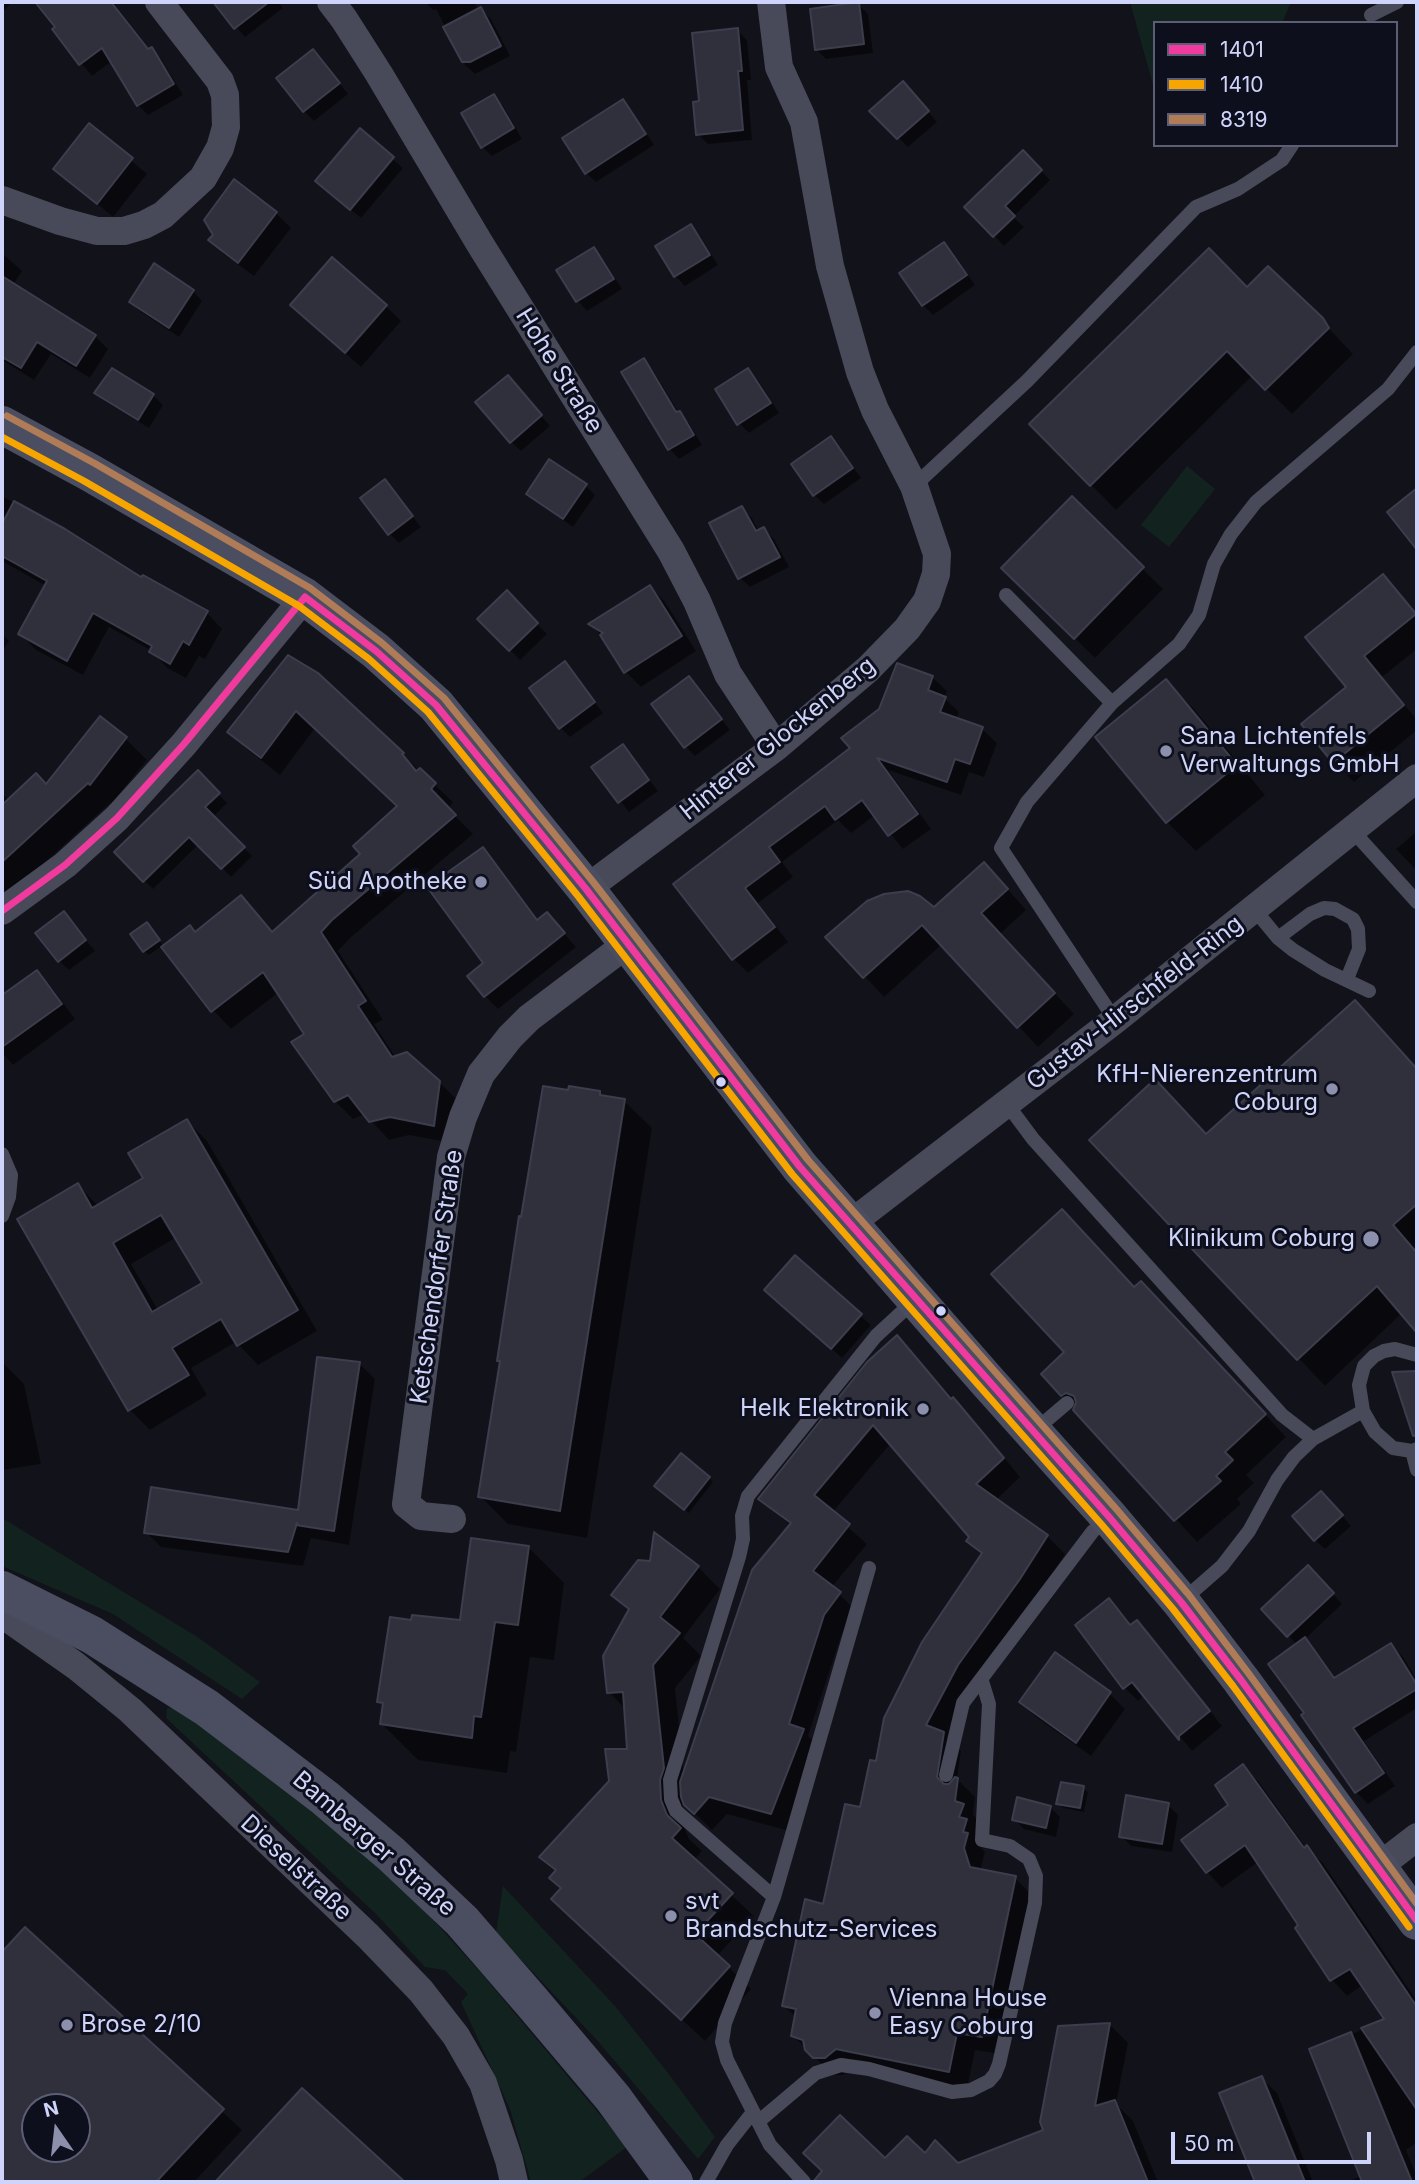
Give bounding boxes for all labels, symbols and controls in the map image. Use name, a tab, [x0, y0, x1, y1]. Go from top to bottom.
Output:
legend	[1153, 21, 1398, 147]
text: 1401	[1220, 37, 1264, 62]
text: 1410	[1220, 72, 1264, 97]
text: 8319	[1220, 107, 1268, 132]
street label: Hohe Straße	[509, 303, 609, 439]
street label: Hinterer Glockenberg	[675, 651, 881, 827]
place label: Sana Lichtenfels Verwaltungs GmbH	[1180, 723, 1400, 779]
marker: Sana Lichtenfels Verwaltungs GmbH	[1158, 743, 1174, 759]
place label: Süd Apotheke	[308, 868, 467, 896]
marker: Süd Apotheke	[473, 874, 489, 890]
street label: Gustav-Hirschfeld-Ring	[1021, 910, 1249, 1096]
place label: KfH-Nierenzentrum Coburg	[1096, 1061, 1318, 1117]
unlabelled marker	[714, 1075, 728, 1089]
marker: KfH-Nierenzentrum Coburg	[1324, 1081, 1340, 1097]
street label: Ketschendorfer Straße	[405, 1148, 469, 1406]
place label: Klinikum Coburg	[1168, 1225, 1355, 1253]
marker: Klinikum Coburg	[1361, 1229, 1381, 1249]
unlabelled marker	[934, 1304, 948, 1318]
place label: Helk Elektronik	[740, 1395, 909, 1423]
marker: Helk Elektronik	[915, 1401, 931, 1417]
street label: Bamberger Straße	[287, 1765, 461, 1923]
street label: Dieselstraße	[234, 1809, 358, 1927]
place label: svt Brandschutz-Services	[685, 1888, 937, 1944]
marker: svt Brandschutz-Services	[663, 1908, 679, 1924]
place label: Vienna House Easy Coburg	[889, 1985, 1047, 2041]
marker: Vienna House Easy Coburg	[867, 2005, 883, 2021]
place label: Brose 2/10	[81, 2011, 201, 2039]
marker: Brose 2/10	[59, 2017, 75, 2033]
north arrow	[21, 2093, 91, 2163]
text: N	[41, 2096, 61, 2122]
scale bar	[1174, 2118, 1374, 2162]
text: 50 m	[1184, 2131, 1234, 2156]

